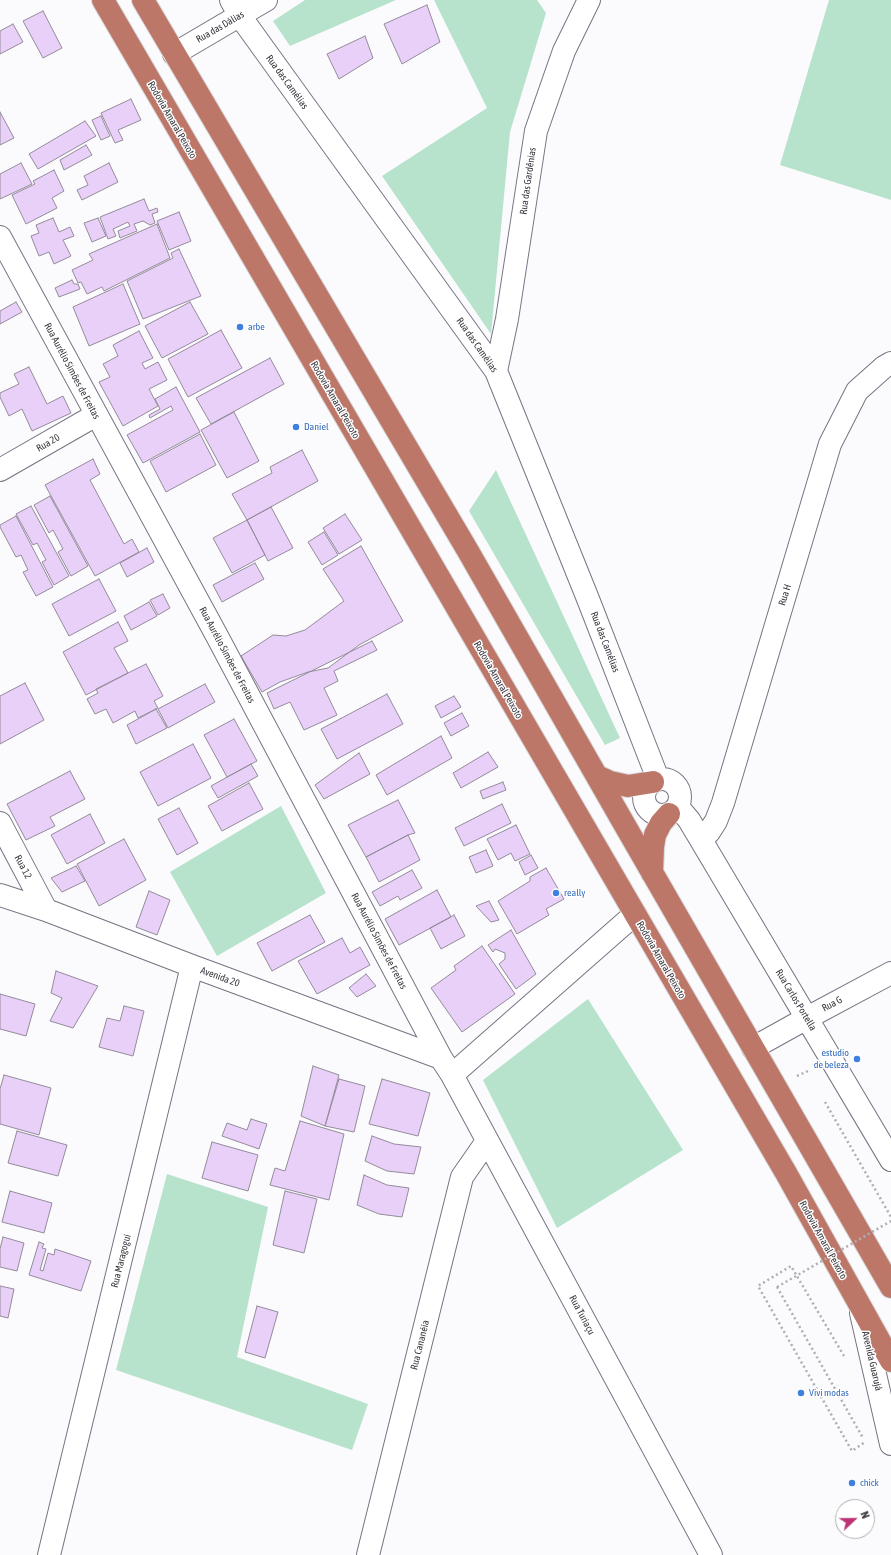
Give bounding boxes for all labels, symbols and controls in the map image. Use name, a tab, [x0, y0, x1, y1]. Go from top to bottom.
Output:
street label: Rua das Dálias	[194, 8, 246, 46]
street label: Rua das Camélias	[263, 53, 311, 111]
street label: Rodovia Amaral Peixoto	[145, 79, 199, 161]
street label: Rua das Gardênias	[517, 147, 539, 215]
street label: Rua das Camélias	[454, 315, 500, 375]
street label: Rua Aurélio Simões de Freitas	[42, 321, 102, 421]
place label: arbe	[248, 321, 265, 333]
marker: arbe	[235, 322, 245, 332]
street label: Rodovia Amaral Peixoto	[308, 359, 362, 441]
place label: Daniel	[304, 421, 329, 433]
marker: Daniel	[291, 422, 301, 432]
street label: Rua 20	[34, 431, 62, 455]
street label: Rua H	[776, 583, 794, 607]
street label: Rua Aurélio Simões de Freitas	[197, 605, 257, 705]
street label: Rua das Camélias	[588, 610, 622, 674]
street label: Rodovia Amaral Peixoto	[471, 639, 525, 721]
street label: Rua 12	[12, 853, 34, 881]
place label: really	[564, 887, 585, 899]
marker: really	[551, 888, 561, 898]
street label: Rua Aurélio Simões de Freitas	[349, 891, 409, 991]
street label: Rodovia Amaral Peixoto	[634, 919, 688, 1001]
street label: Avenida 20	[199, 964, 241, 990]
street label: Rua Carlos Portella	[773, 967, 819, 1033]
street label: Rua G	[820, 994, 844, 1014]
place label: estudio de beleza	[814, 1047, 849, 1070]
marker: estudio de beleza	[852, 1054, 862, 1064]
street label: Rodovia Amaral Peixoto	[797, 1199, 849, 1281]
street label: Rua Maragogui	[109, 1233, 133, 1289]
street label: Rua Turiaçu	[567, 1293, 597, 1337]
street label: Rua Cananéia	[408, 1319, 432, 1371]
street label: Avenida Guarujá	[859, 1330, 885, 1392]
place label: Vivi modas	[809, 1387, 849, 1399]
marker: Vivi modas	[796, 1388, 806, 1398]
place label: chick	[860, 1477, 879, 1489]
marker: chick	[847, 1478, 857, 1488]
north arrow	[835, 1499, 875, 1539]
text: N	[858, 1510, 872, 1520]

